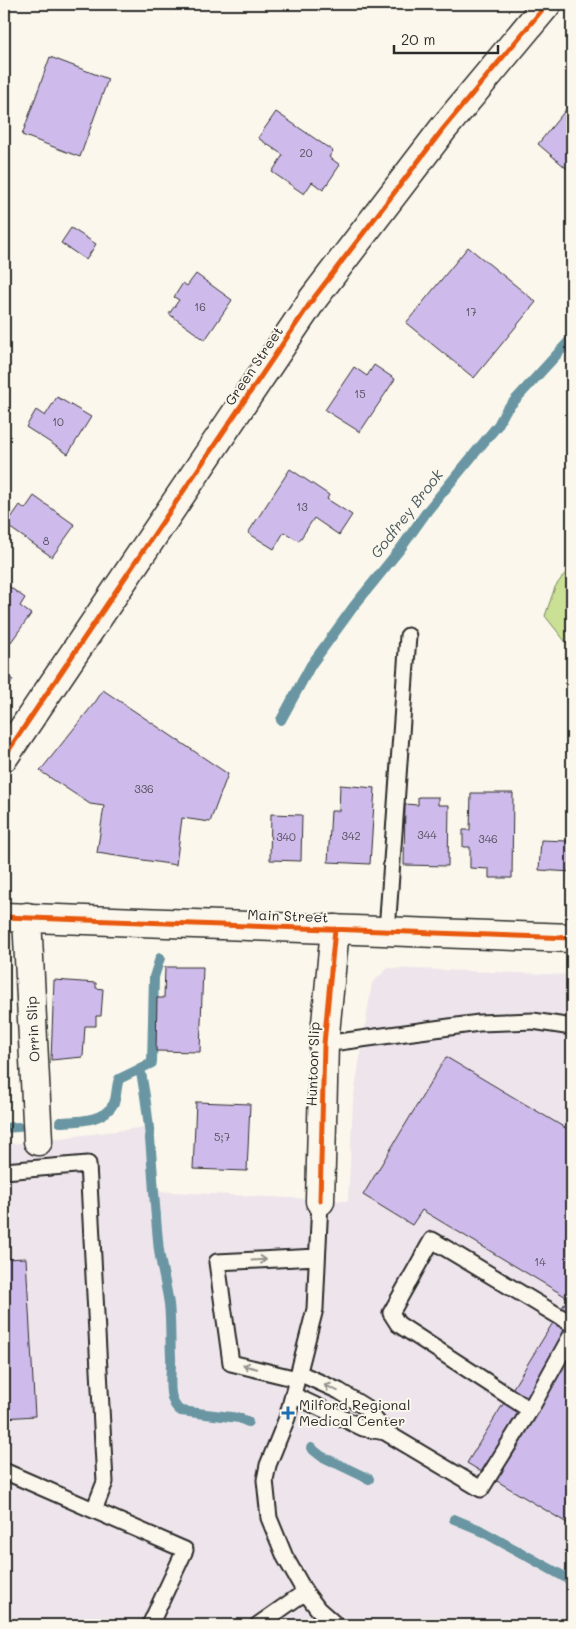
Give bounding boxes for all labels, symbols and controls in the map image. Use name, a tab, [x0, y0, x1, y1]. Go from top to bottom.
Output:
scale bar	[394, 22, 497, 54]
text: 20 m	[401, 29, 435, 49]
house number: 20	[300, 145, 313, 160]
house number: 16	[194, 299, 206, 314]
house number: 17	[465, 304, 477, 319]
street label: Green Street	[220, 322, 287, 409]
house number: 15	[354, 386, 366, 401]
house number: 10	[52, 414, 64, 429]
water label: Godfrey Brook	[365, 464, 448, 562]
house number: 13	[296, 499, 308, 514]
house number: 8	[43, 533, 50, 548]
house number: 336	[134, 781, 154, 796]
house number: 344	[417, 827, 437, 842]
house number: 342	[341, 828, 361, 843]
house number: 340	[276, 829, 296, 844]
house number: 346	[478, 831, 498, 846]
street label: Main Street	[247, 905, 329, 926]
street label: Orrin Slip	[21, 996, 44, 1062]
street label: Huntoon Slip	[302, 1021, 323, 1107]
house number: 5;7	[214, 1129, 230, 1144]
house number: 14	[534, 1254, 546, 1269]
one-way arrow	[251, 1255, 267, 1264]
one-way arrow	[242, 1362, 258, 1371]
one-way arrow	[324, 1383, 339, 1392]
place label: Milford Regional Medical Center	[299, 1395, 410, 1430]
marker: Milford Regional Medical Center	[281, 1406, 295, 1420]

